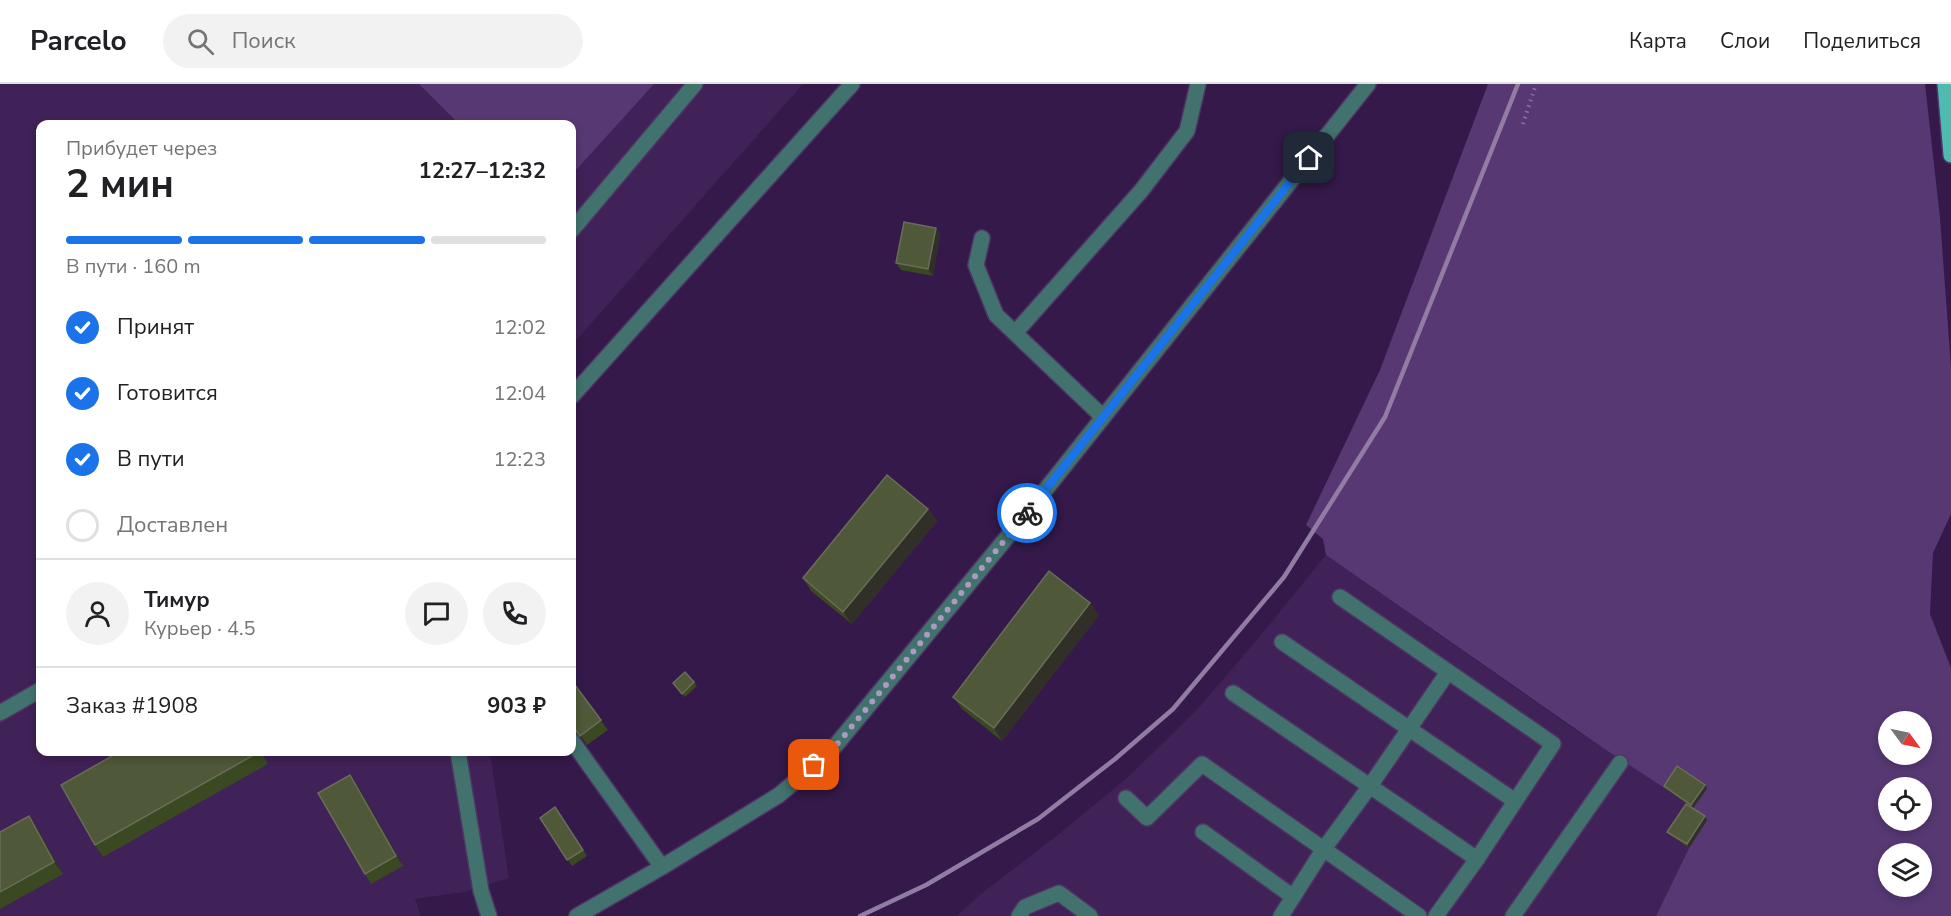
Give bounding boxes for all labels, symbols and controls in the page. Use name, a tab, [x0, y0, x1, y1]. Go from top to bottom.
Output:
search box	[163, 14, 583, 68]
text: Parcelo	[30, 22, 127, 60]
icon: search	[184, 25, 217, 58]
text: Поиск	[232, 26, 296, 56]
text: Карта	[1629, 27, 1687, 55]
text: Слои	[1720, 27, 1770, 55]
text: Поделиться	[1803, 27, 1921, 55]
pin	[1283, 132, 1334, 183]
text: Прибудет через	[66, 135, 217, 162]
icon: home	[1292, 141, 1325, 174]
text: 12:27–12:32	[418, 156, 546, 186]
text: 2 мин	[66, 158, 174, 211]
text: В пути · 160 m	[66, 253, 201, 280]
icon: check	[66, 311, 99, 344]
text: Принят	[117, 312, 194, 342]
text: 12:02	[493, 314, 546, 341]
icon: check	[66, 377, 99, 410]
text: Готовится	[117, 378, 218, 408]
text: 12:04	[493, 380, 546, 407]
icon: check	[66, 443, 99, 476]
text: В пути	[117, 444, 185, 474]
text: 12:23	[493, 446, 546, 473]
courier	[997, 483, 1057, 543]
icon: bike	[1011, 497, 1044, 530]
text: Доставлен	[117, 510, 228, 540]
button: person	[66, 582, 129, 645]
button: chat	[405, 582, 468, 645]
button: phone	[483, 582, 546, 645]
text: Тимур	[144, 585, 210, 615]
text: Курьер · 4.5	[144, 615, 256, 642]
text: Заказ #1908	[66, 691, 198, 721]
text: 903 ₽	[487, 691, 546, 721]
north arrow	[1878, 711, 1932, 765]
map controls	[1878, 711, 1932, 897]
pin	[788, 739, 839, 790]
icon: bag	[797, 748, 830, 781]
button: locate	[1878, 777, 1932, 831]
button: layers	[1878, 843, 1932, 897]

